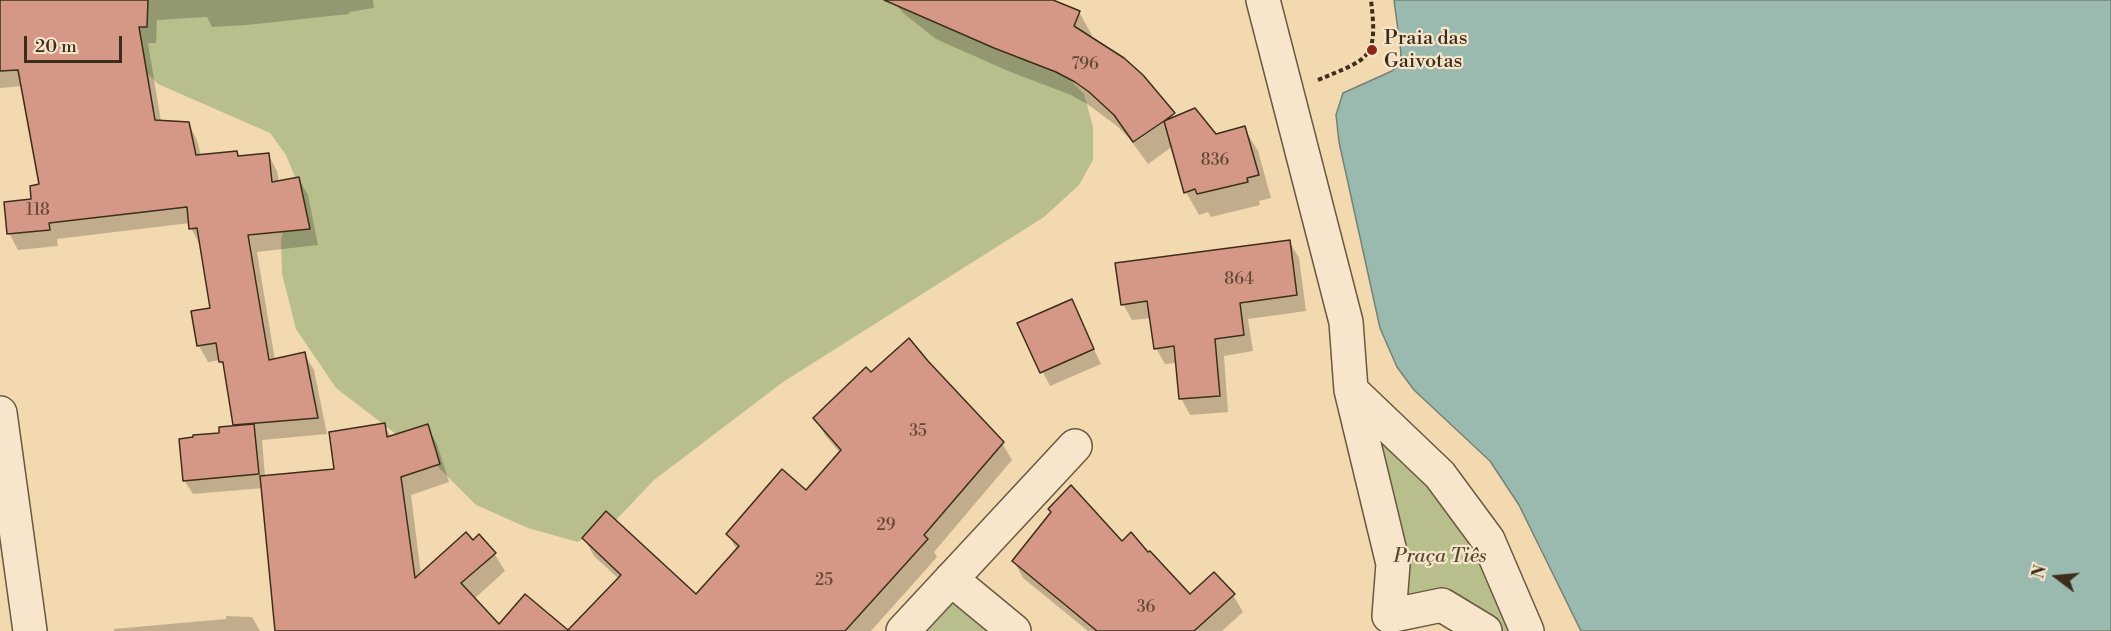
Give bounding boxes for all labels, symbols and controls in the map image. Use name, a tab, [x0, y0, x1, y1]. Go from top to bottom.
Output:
scale bar	[27, 24, 124, 62]
place label: Praia das Gaivotas	[1384, 27, 1467, 74]
text: 20 m	[35, 35, 77, 58]
marker: Praia das Gaivotas	[1365, 43, 1379, 57]
house number: 796	[1071, 55, 1099, 75]
house number: 836	[1201, 151, 1229, 171]
house number: 118	[26, 201, 50, 221]
house number: 864	[1224, 270, 1254, 290]
house number: 35	[909, 422, 927, 442]
house number: 29	[877, 516, 895, 536]
park label: Praça Tiês	[1394, 545, 1486, 569]
north arrow	[2027, 547, 2087, 607]
text: N	[2028, 563, 2051, 581]
house number: 25	[815, 571, 833, 591]
house number: 36	[1137, 598, 1155, 618]

